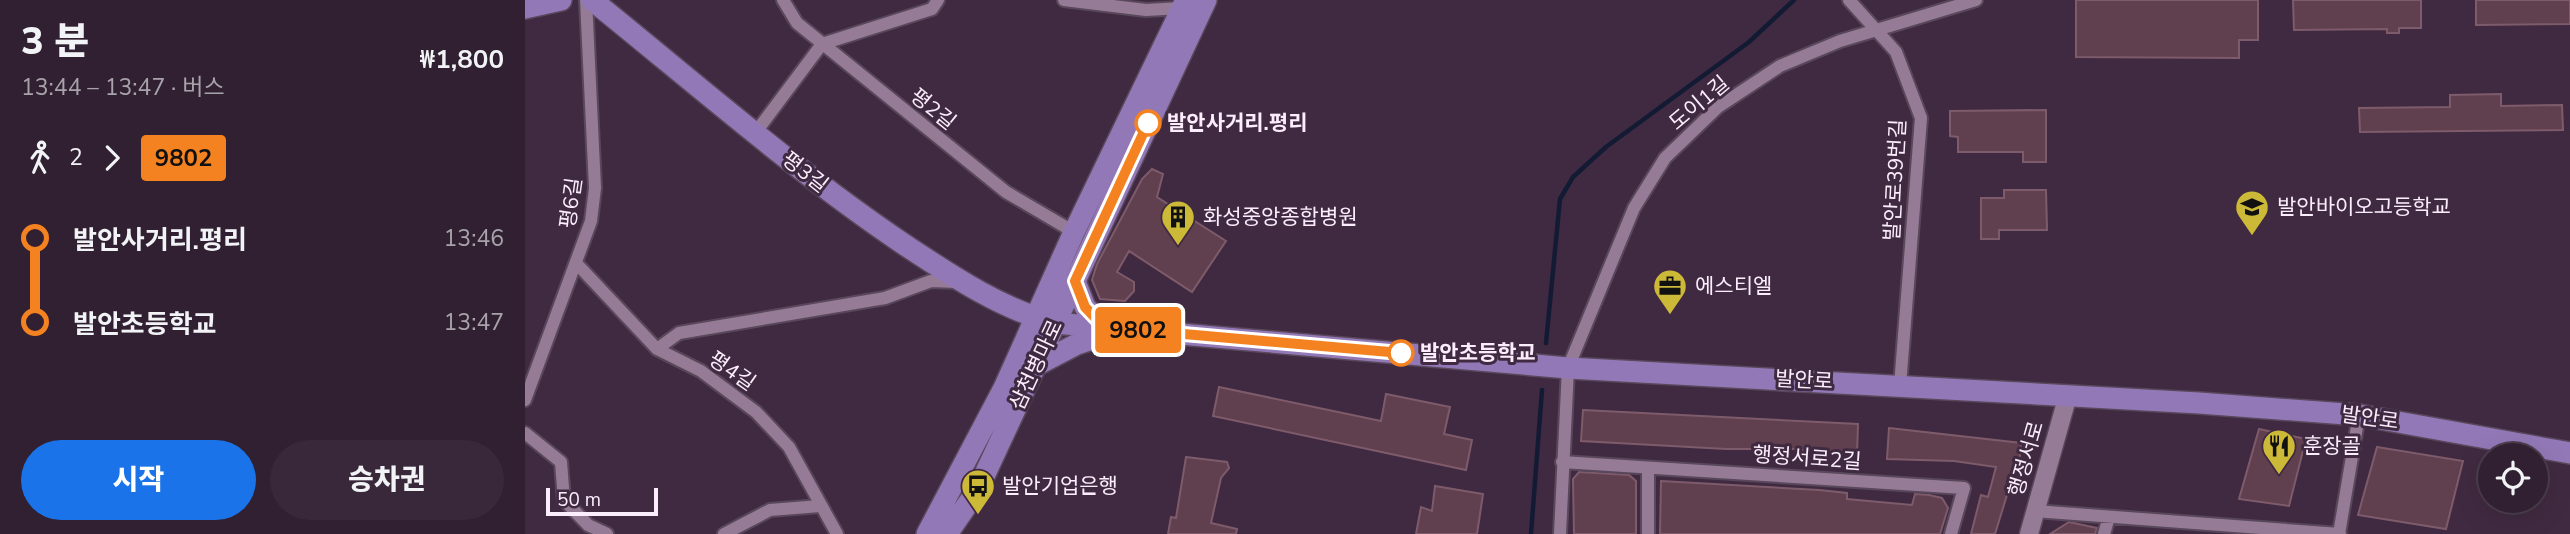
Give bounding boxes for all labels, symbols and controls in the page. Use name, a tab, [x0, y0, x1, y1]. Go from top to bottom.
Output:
text: 3 분	[21, 16, 89, 67]
text: ₩1,800	[420, 42, 504, 77]
street label: 도이1길	[1663, 70, 1735, 136]
text: 13:44 – 13:47 · 버스	[21, 72, 225, 103]
street label: 평2길	[904, 82, 962, 136]
place label: 발안사거리.평리	[1167, 109, 1307, 137]
marker: 발안사거리.평리	[1135, 110, 1161, 136]
street label: 발안로39번길	[1878, 118, 1912, 242]
icon: walk	[21, 139, 59, 177]
icon: forward	[93, 139, 131, 177]
text: 2	[69, 142, 83, 173]
text: 9802	[155, 142, 212, 174]
street label: 평3길	[776, 145, 834, 199]
street label: 평6길	[554, 176, 588, 230]
school or university icon: 발안바이오고등학교	[2233, 188, 2271, 237]
place label: 발안바이오고등학교	[2277, 193, 2451, 221]
building icon: 화성중앙종합병원	[1159, 198, 1197, 247]
place label: 화성중앙종합병원	[1203, 203, 1358, 231]
text: 발안사거리.평리	[73, 223, 247, 258]
text: 13:46	[444, 223, 504, 254]
office icon: 에스티엘	[1651, 267, 1689, 316]
place label: 에스티엘	[1695, 272, 1772, 300]
text: 발안초등학교	[73, 307, 217, 342]
text: 13:47	[444, 307, 504, 338]
line badge: 9802	[1089, 307, 1187, 353]
text: 9802	[1109, 314, 1167, 346]
street label: 삼천병마로	[1003, 315, 1069, 415]
place label: 발안초등학교	[1420, 339, 1536, 367]
marker: 발안초등학교	[1388, 340, 1414, 366]
street label: 평4길	[703, 345, 761, 397]
street label: 발안로	[1774, 365, 1834, 395]
street label: 발안로	[2339, 400, 2401, 436]
street label: 행정서로	[2002, 418, 2050, 500]
restaurant icon: 훈장골	[2260, 427, 2298, 476]
place label: 훈장골	[2303, 432, 2361, 460]
button: 시작	[21, 440, 256, 520]
button: 승차권	[270, 440, 504, 520]
street label: 행정서로2길	[1752, 440, 1862, 476]
map controls	[2478, 443, 2548, 513]
button: locate	[2478, 443, 2548, 513]
bus stop icon: 발안기업은행	[959, 467, 997, 516]
place label: 발안기업은행	[1002, 472, 1118, 500]
scale bar	[546, 485, 658, 517]
text: 50 m	[557, 487, 601, 513]

